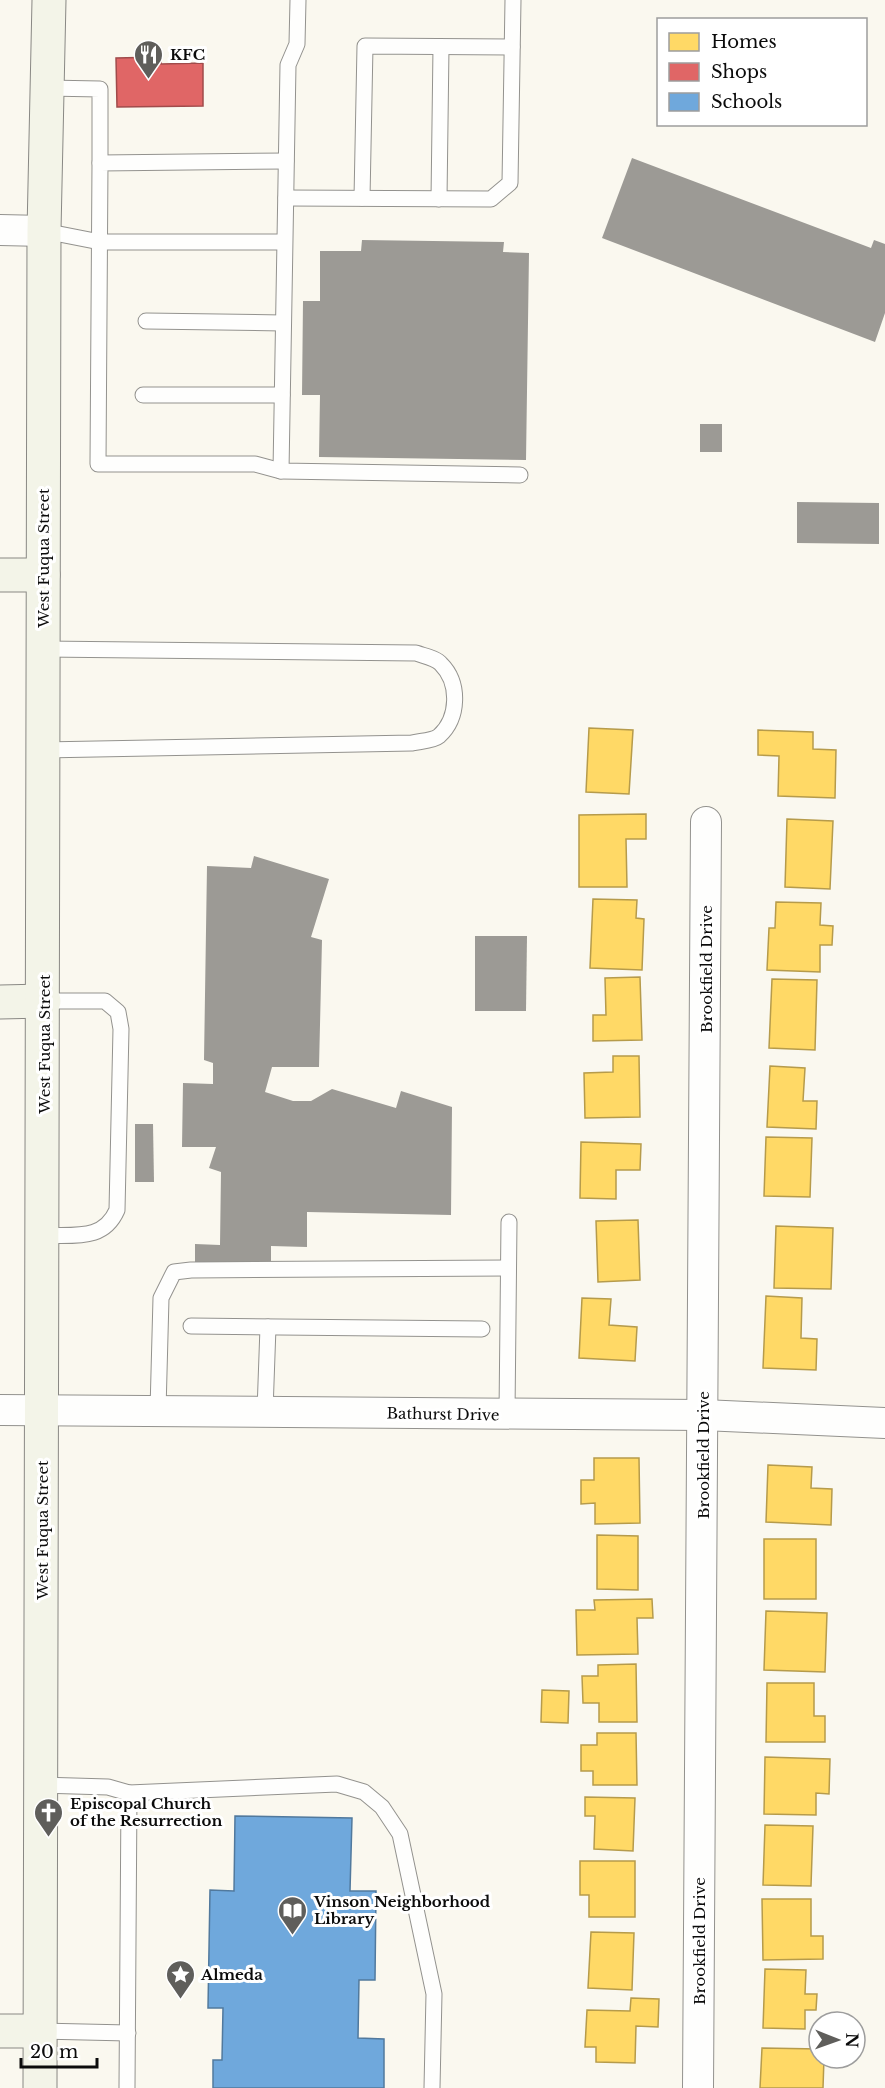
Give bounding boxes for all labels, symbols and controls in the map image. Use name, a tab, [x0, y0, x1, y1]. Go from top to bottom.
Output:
legend	[657, 18, 867, 126]
text: Homes	[711, 31, 777, 53]
restaurant icon: KFC	[133, 38, 165, 80]
place label: KFC	[170, 45, 205, 64]
text: Shops	[711, 61, 767, 83]
text: Schools	[711, 91, 782, 113]
street label: West Fuqua Street	[34, 488, 53, 629]
street label: Brookfield Drive	[697, 905, 716, 1033]
street label: West Fuqua Street	[35, 974, 54, 1115]
street label: Brookfield Drive	[694, 1391, 713, 1519]
street label: Bathurst Drive	[387, 1404, 499, 1424]
street label: West Fuqua Street	[33, 1460, 52, 1601]
place label: Episcopal Church of the Resurrection	[70, 1794, 222, 1830]
church icon: Episcopal Church of the Resurrection	[33, 1796, 65, 1838]
street label: Brookfield Drive	[690, 1877, 709, 2005]
place label: Vinson Neighborhood Library	[313, 1892, 491, 1928]
library icon: Vinson Neighborhood Library	[277, 1894, 309, 1936]
place icon: Almeda	[164, 1958, 196, 2000]
place label: Almeda	[200, 1965, 263, 1984]
north arrow	[807, 2010, 867, 2070]
scale bar	[21, 2031, 98, 2069]
text: N	[842, 2033, 862, 2048]
text: 20 m	[30, 2041, 78, 2063]

